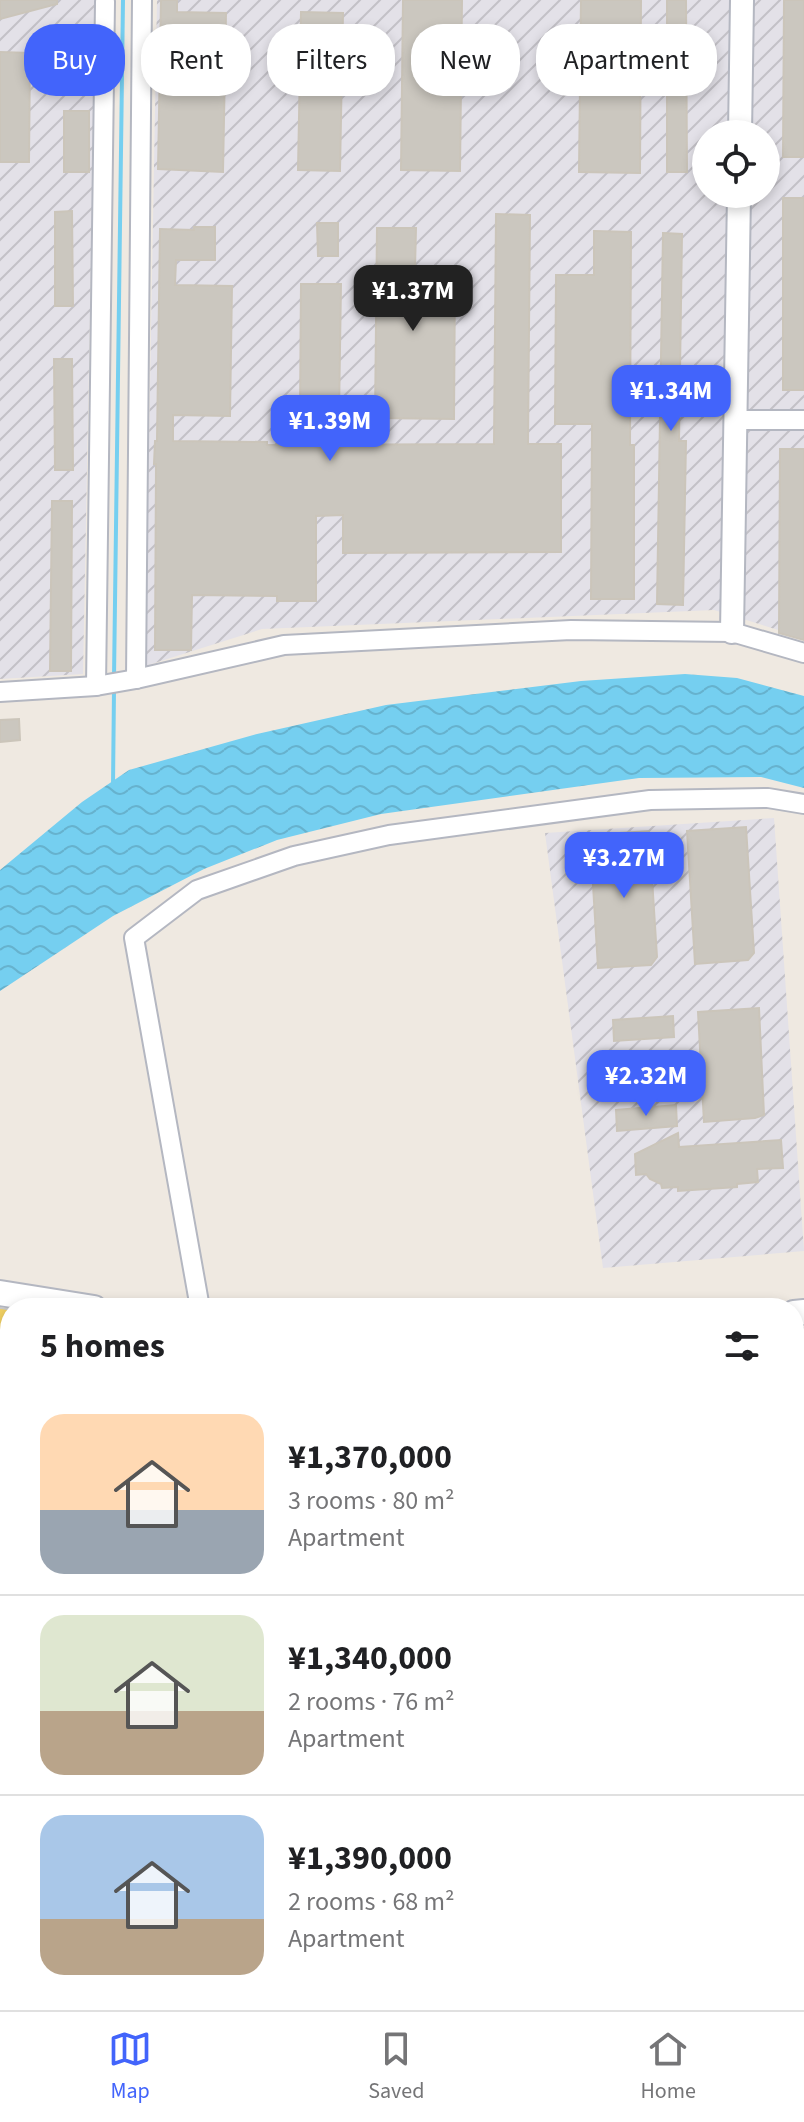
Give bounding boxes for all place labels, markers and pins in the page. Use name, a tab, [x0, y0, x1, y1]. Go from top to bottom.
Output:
pin: ¥1.37M	[348, 265, 478, 333]
pin: ¥1.34M	[606, 365, 736, 433]
pin: ¥1.39M	[265, 395, 395, 463]
pin: ¥3.27M	[559, 832, 689, 900]
pin: ¥2.32M	[581, 1050, 711, 1118]

